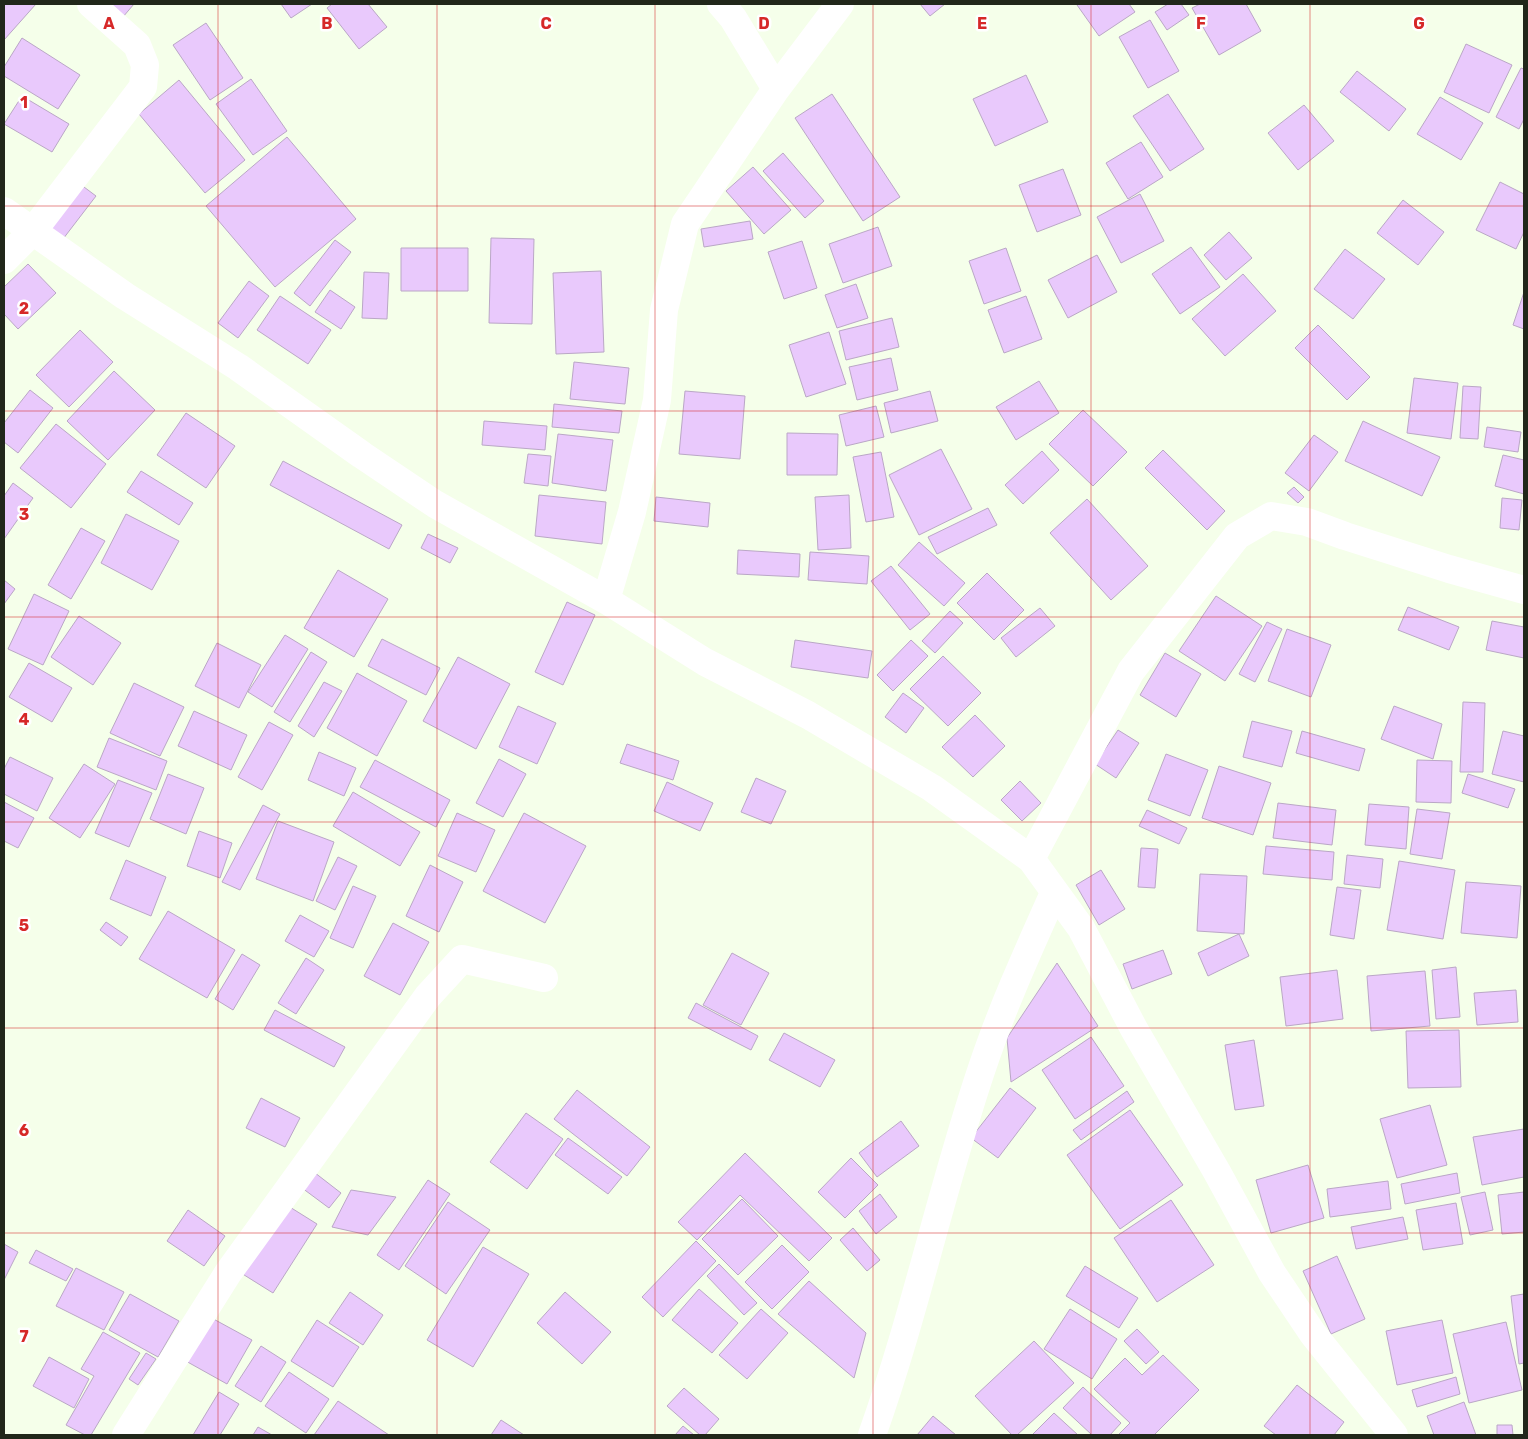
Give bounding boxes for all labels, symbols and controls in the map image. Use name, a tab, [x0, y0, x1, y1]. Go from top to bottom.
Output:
text: A	[103, 14, 115, 33]
text: B	[321, 14, 333, 33]
text: C	[540, 14, 552, 33]
text: D	[758, 14, 770, 33]
text: E	[977, 14, 987, 33]
text: F	[1196, 14, 1206, 33]
text: G	[1413, 14, 1425, 33]
text: 1	[20, 93, 28, 112]
text: 2	[19, 299, 29, 318]
text: 3	[19, 505, 29, 524]
text: 4	[19, 710, 30, 729]
text: 5	[19, 916, 29, 935]
text: 6	[19, 1121, 29, 1140]
text: 7	[19, 1327, 29, 1346]

